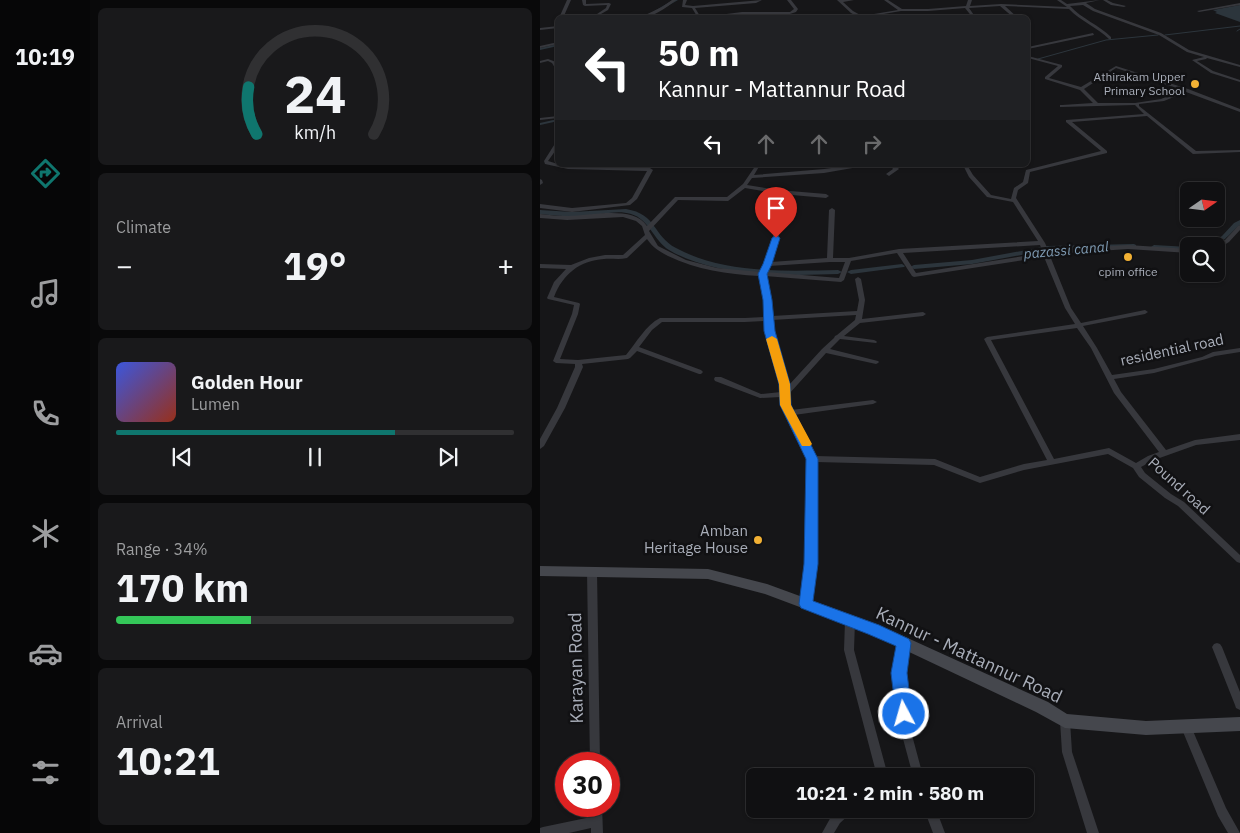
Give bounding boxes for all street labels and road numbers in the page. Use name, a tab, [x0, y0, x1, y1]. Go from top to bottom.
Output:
street label: residential road	[1118, 329, 1225, 370]
street label: Pound road	[1144, 453, 1214, 518]
street label: Kannur - Mattannur Road	[872, 601, 1066, 708]
street label: Karayan Road	[563, 612, 588, 724]

